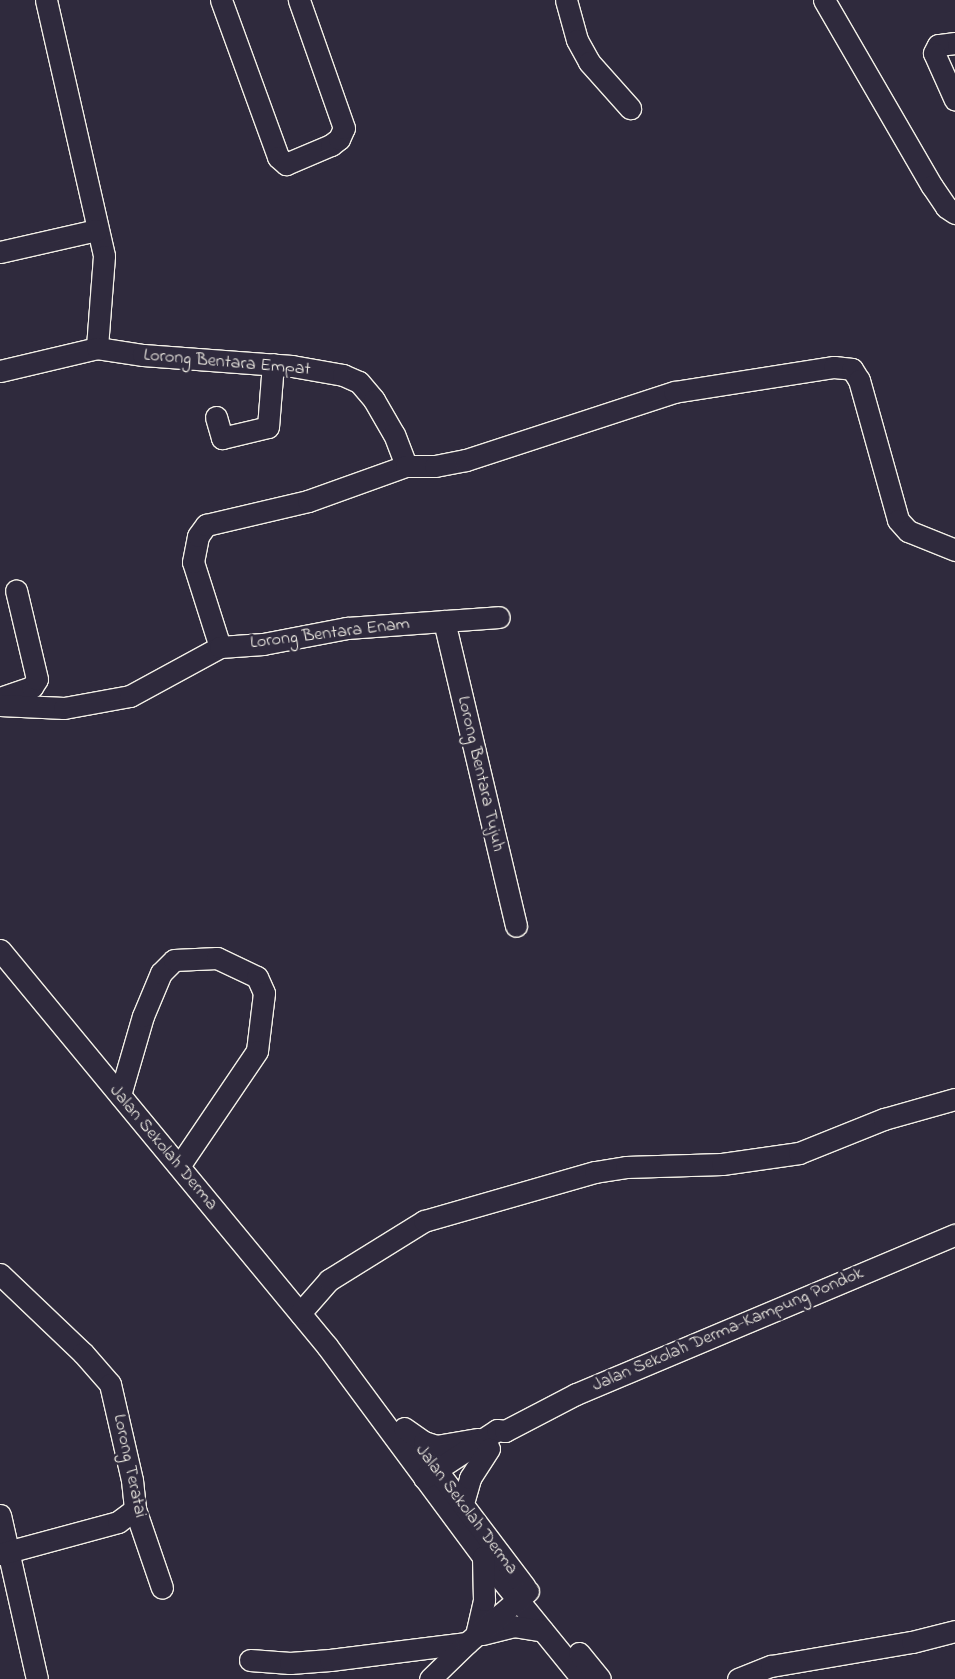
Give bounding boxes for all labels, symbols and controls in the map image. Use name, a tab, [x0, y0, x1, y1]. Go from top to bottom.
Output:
street label: Lorong Bentara Empat	[143, 345, 311, 381]
street label: Lorong Bentara Enam	[249, 613, 411, 655]
street label: Lorong Bentara Tujuh	[452, 694, 508, 854]
street label: Jalan Sekolah Derma	[104, 1081, 222, 1215]
street label: Jalan Sekolah Derma-Kampung Pondok	[589, 1263, 867, 1397]
street label: Lorong Teratai	[108, 1412, 150, 1520]
street label: Jalan Sekolah Derma	[410, 1441, 522, 1579]

